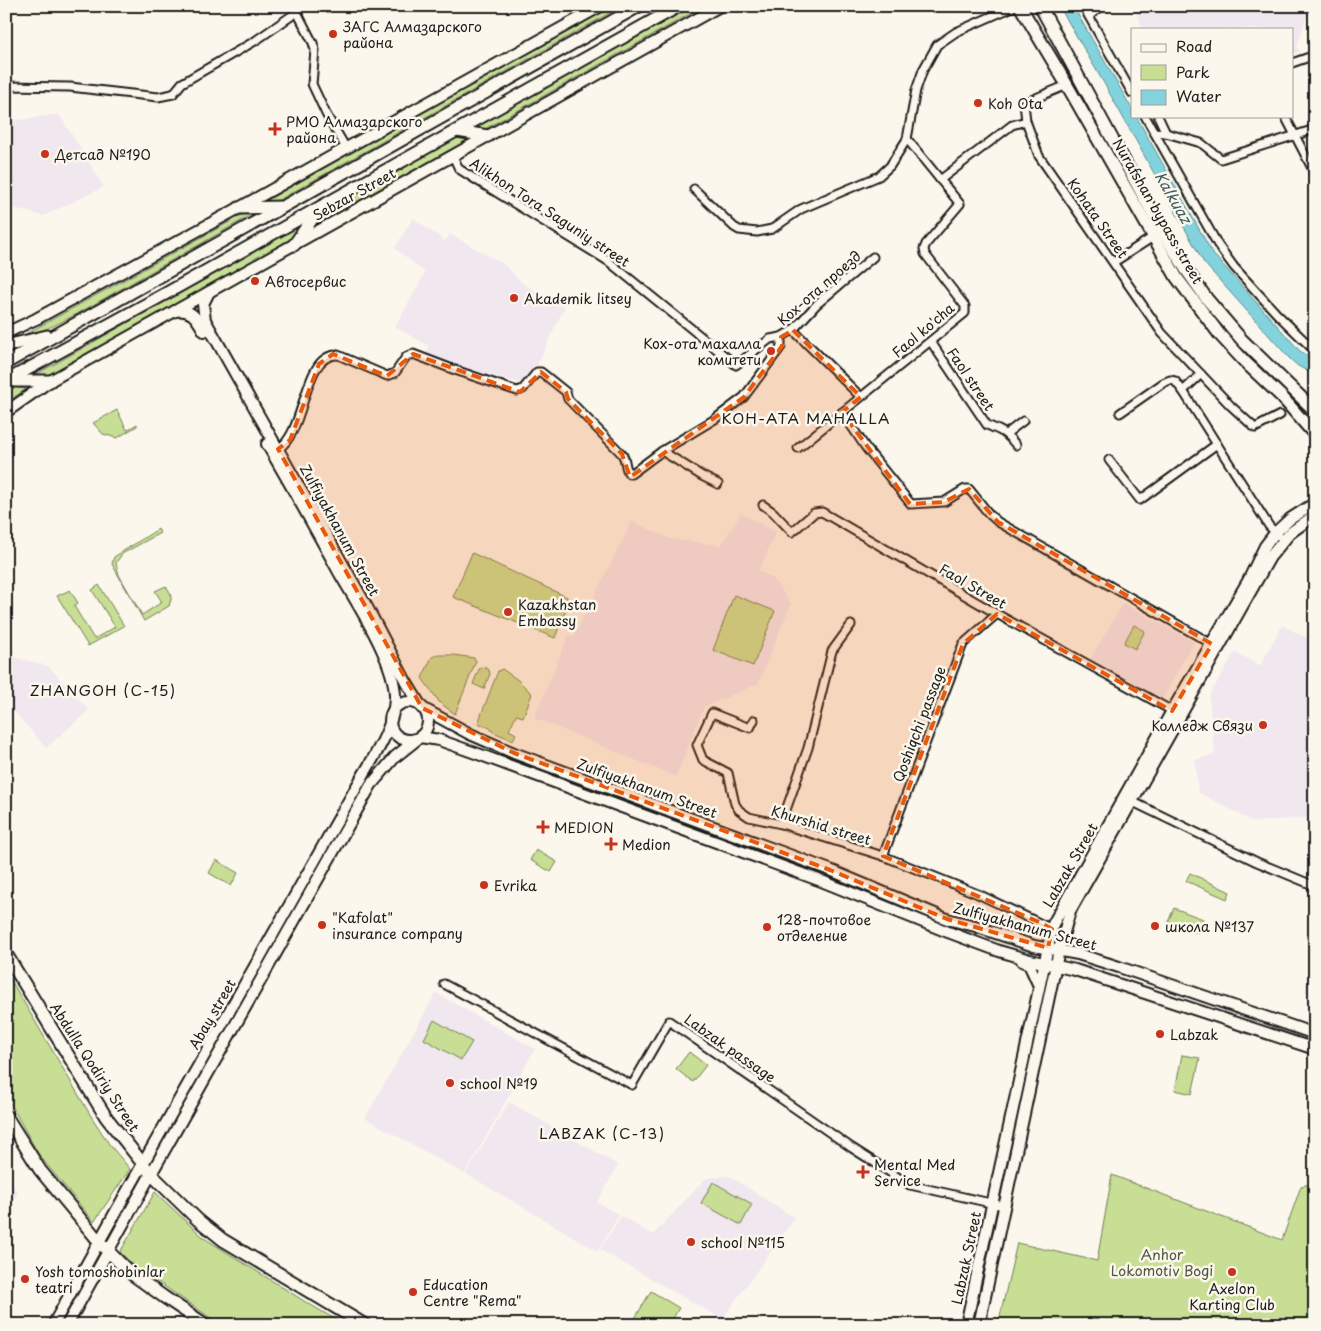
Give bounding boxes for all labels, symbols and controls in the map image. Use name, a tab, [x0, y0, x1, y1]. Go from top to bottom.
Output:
place label: ЗАГС Алмазарского района	[342, 16, 482, 53]
marker: ЗАГС Алмазарского района	[327, 28, 339, 40]
legend	[1131, 28, 1294, 118]
text: Road	[1176, 34, 1212, 57]
text: Park	[1176, 60, 1210, 83]
text: Water	[1176, 84, 1221, 107]
place label: Koh Ota	[988, 93, 1043, 114]
marker: Koh Ota	[972, 97, 984, 109]
place label: РМО Алмазарского района	[286, 111, 422, 148]
marker: РМО Алмазарского района	[268, 122, 282, 136]
street label: Nurafshan bypass street	[1108, 134, 1208, 288]
place label: Детсад №190	[54, 144, 151, 165]
marker: Детсад №190	[39, 148, 51, 160]
street label: Alikhon Tora Saguniy street	[466, 152, 634, 272]
street label: Sebzar Street	[309, 162, 400, 225]
water label: Kalkuaz	[1150, 167, 1199, 229]
street label: Kohata Street	[1063, 174, 1134, 263]
street label: Кох-ота проезд	[773, 246, 865, 330]
place label: Автосервис	[265, 271, 346, 292]
marker: Автосервис	[249, 275, 261, 287]
place label: Akademik litsey	[524, 288, 632, 309]
marker: Akademik litsey	[508, 292, 520, 304]
street label: Faol ko'cha	[887, 297, 959, 362]
place label: Кох-ота махалла комитети	[643, 333, 761, 370]
street label: Faol street	[942, 343, 1000, 415]
marker: Кох-ота махалла комитети	[765, 345, 777, 357]
district label: KOH-ATA MAHALLA	[722, 406, 890, 429]
street label: Zulfiyakhanum Street	[295, 460, 385, 600]
street label: Faol Street	[935, 558, 1011, 614]
place label: Kazakhstan Embassy	[518, 594, 597, 631]
marker: Kazakhstan Embassy	[502, 606, 514, 618]
street label: Qoshiqchi passage	[887, 663, 951, 785]
district label: ZHANGOH (C-15)	[30, 678, 176, 701]
place label: Колледж Связи	[1152, 715, 1253, 736]
marker: Колледж Связи	[1257, 719, 1269, 731]
street label: Zulfiyakhanum Street	[574, 753, 720, 823]
street label: Khurshid street	[768, 800, 874, 850]
place label: MEDION	[554, 817, 614, 838]
street label: Labzak Street	[1037, 819, 1103, 911]
marker: MEDION	[536, 820, 550, 834]
place label: Medion	[622, 834, 671, 855]
marker: Medion	[604, 837, 618, 851]
place label: Evrika	[494, 875, 537, 896]
marker: Evrika	[478, 879, 490, 891]
street label: Zulfiyakhanum Street	[951, 897, 1099, 955]
place label: "Kafolat" insurance company	[332, 907, 463, 944]
place label: 128-почтовое отделение	[777, 909, 871, 946]
place label: школа №137	[1165, 916, 1254, 937]
marker: "Kafolat" insurance company	[316, 919, 328, 931]
marker: школа №137	[1149, 920, 1161, 932]
marker: 128-почтовое отделение	[761, 921, 773, 933]
street label: Abay street	[183, 974, 241, 1053]
street label: Abdulla Qodiriy Street	[45, 998, 145, 1136]
street label: Labzak passage	[680, 1009, 780, 1087]
place label: Labzak	[1170, 1024, 1218, 1045]
marker: Labzak	[1154, 1028, 1166, 1040]
place label: school №19	[460, 1073, 538, 1094]
marker: school №19	[444, 1077, 456, 1089]
district label: LABZAK (C-13)	[539, 1121, 665, 1144]
place label: Mental Med Service	[874, 1154, 955, 1191]
marker: Mental Med Service	[856, 1165, 870, 1179]
street label: Labzak Street	[946, 1209, 986, 1306]
place label: school №115	[701, 1232, 785, 1253]
marker: school №115	[685, 1236, 697, 1248]
park label: Anhor Lokomotiv Bogi	[1111, 1244, 1213, 1281]
place label: Yosh tomoshobinlar teatri	[35, 1261, 165, 1298]
marker: Axelon Karting Club	[1226, 1266, 1238, 1278]
marker: Yosh tomoshobinlar teatri	[19, 1273, 31, 1285]
place label: Education Centre "Rema"	[423, 1274, 522, 1311]
place label: Axelon Karting Club	[1189, 1278, 1275, 1315]
marker: Education Centre "Rema"	[407, 1286, 419, 1298]

